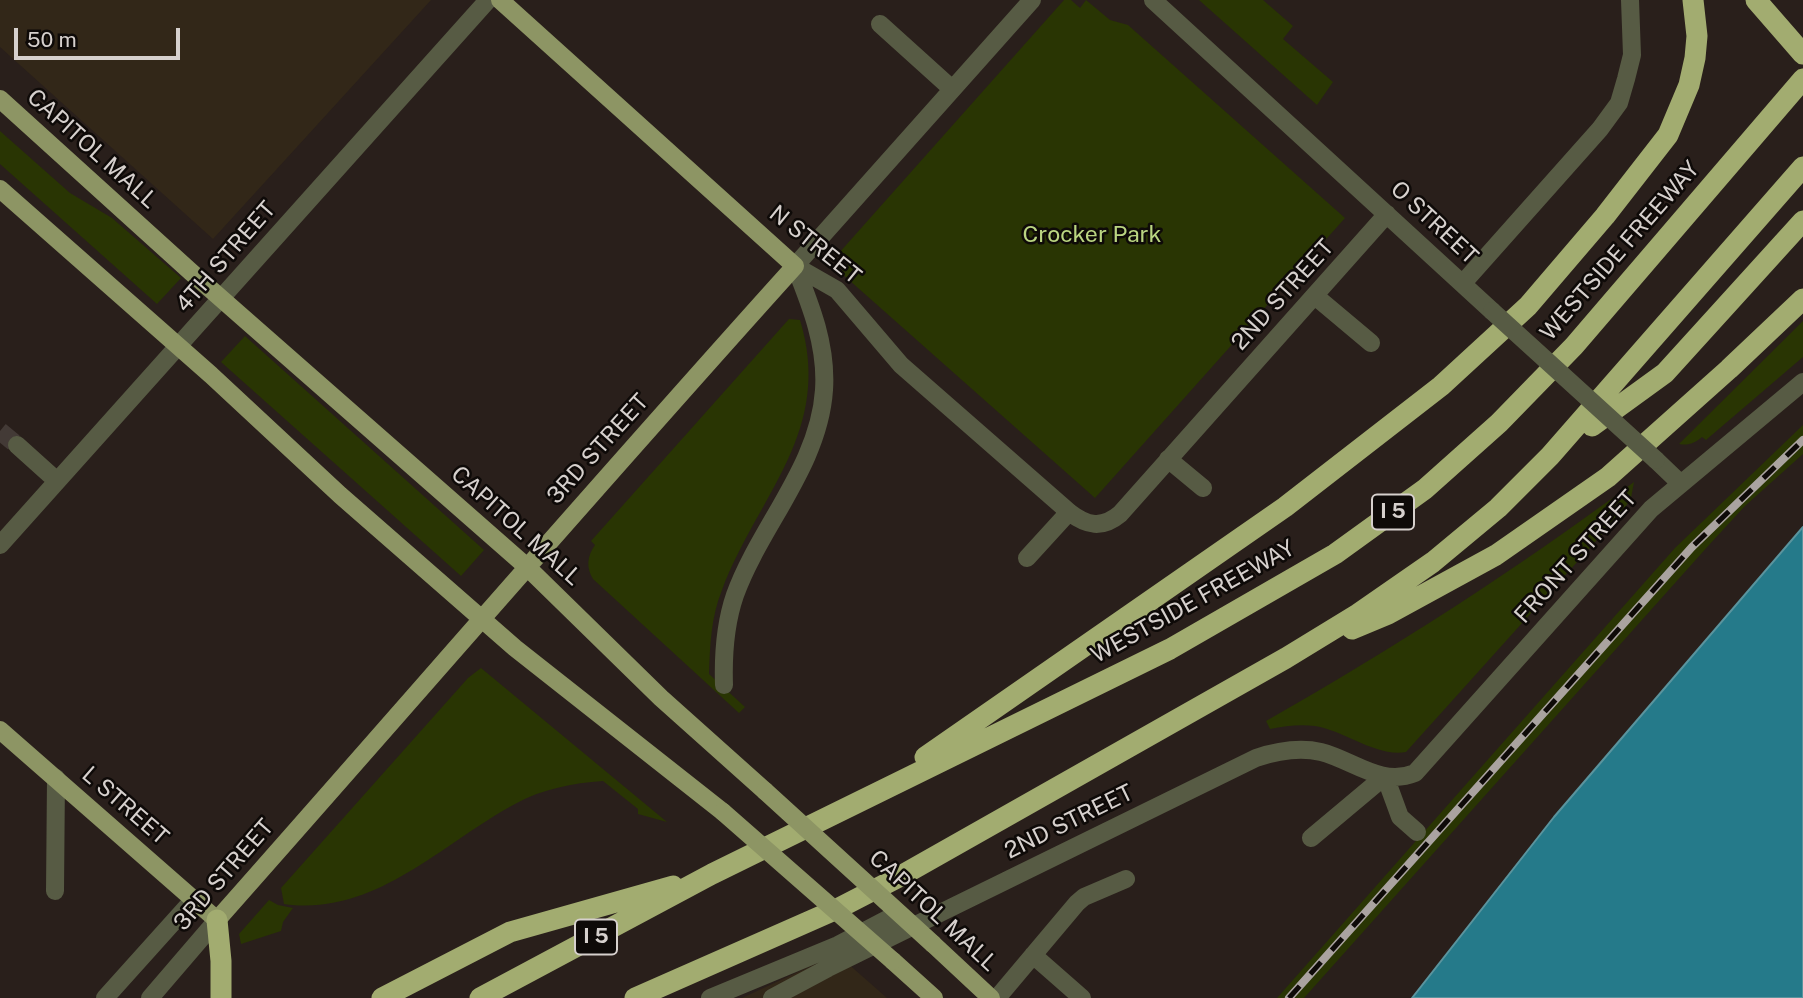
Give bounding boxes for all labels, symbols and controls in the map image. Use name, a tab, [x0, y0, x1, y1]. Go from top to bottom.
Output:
scale bar	[18, 14, 184, 58]
text: 50 m	[27, 27, 77, 52]
street label: CAPITOL MALL	[21, 83, 163, 215]
street label: WESTSIDE FREEWAY	[1535, 156, 1705, 346]
street label: O STREET	[1385, 176, 1483, 270]
street label: 4TH STREET	[170, 196, 282, 318]
street label: N STREET	[764, 200, 866, 290]
park label: Crocker Park	[1022, 221, 1162, 249]
street label: 2ND STREET	[1226, 234, 1340, 356]
street label: 3RD STREET	[541, 388, 655, 510]
street label: CAPITOL MALL	[445, 460, 587, 592]
street label: FRONT STREET	[1509, 485, 1643, 629]
road number: I 5	[1372, 494, 1414, 530]
street label: WESTSIDE FREEWAY	[1086, 535, 1300, 669]
street label: L STREET	[76, 761, 174, 851]
street label: 2ND STREET	[1000, 779, 1138, 865]
street label: 3RD STREET	[168, 814, 280, 936]
street label: CAPITOL MALL	[863, 844, 1003, 978]
road number: I 5	[575, 920, 617, 954]

